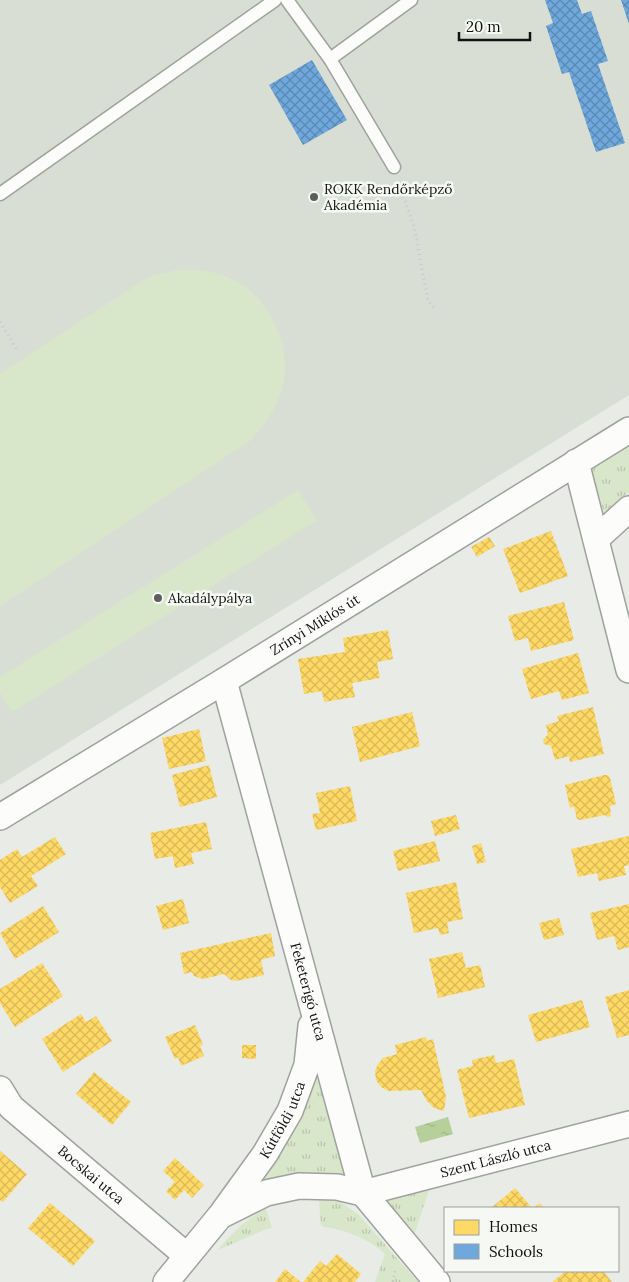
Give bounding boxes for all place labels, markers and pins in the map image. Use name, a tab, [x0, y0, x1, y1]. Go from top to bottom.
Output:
place label: ROKK Rendőrképző Akadémia	[323, 180, 453, 214]
marker: ROKK Rendőrképző Akadémia	[308, 191, 320, 203]
place label: Akadálypálya	[167, 589, 252, 607]
marker: Akadálypálya	[152, 592, 164, 604]

